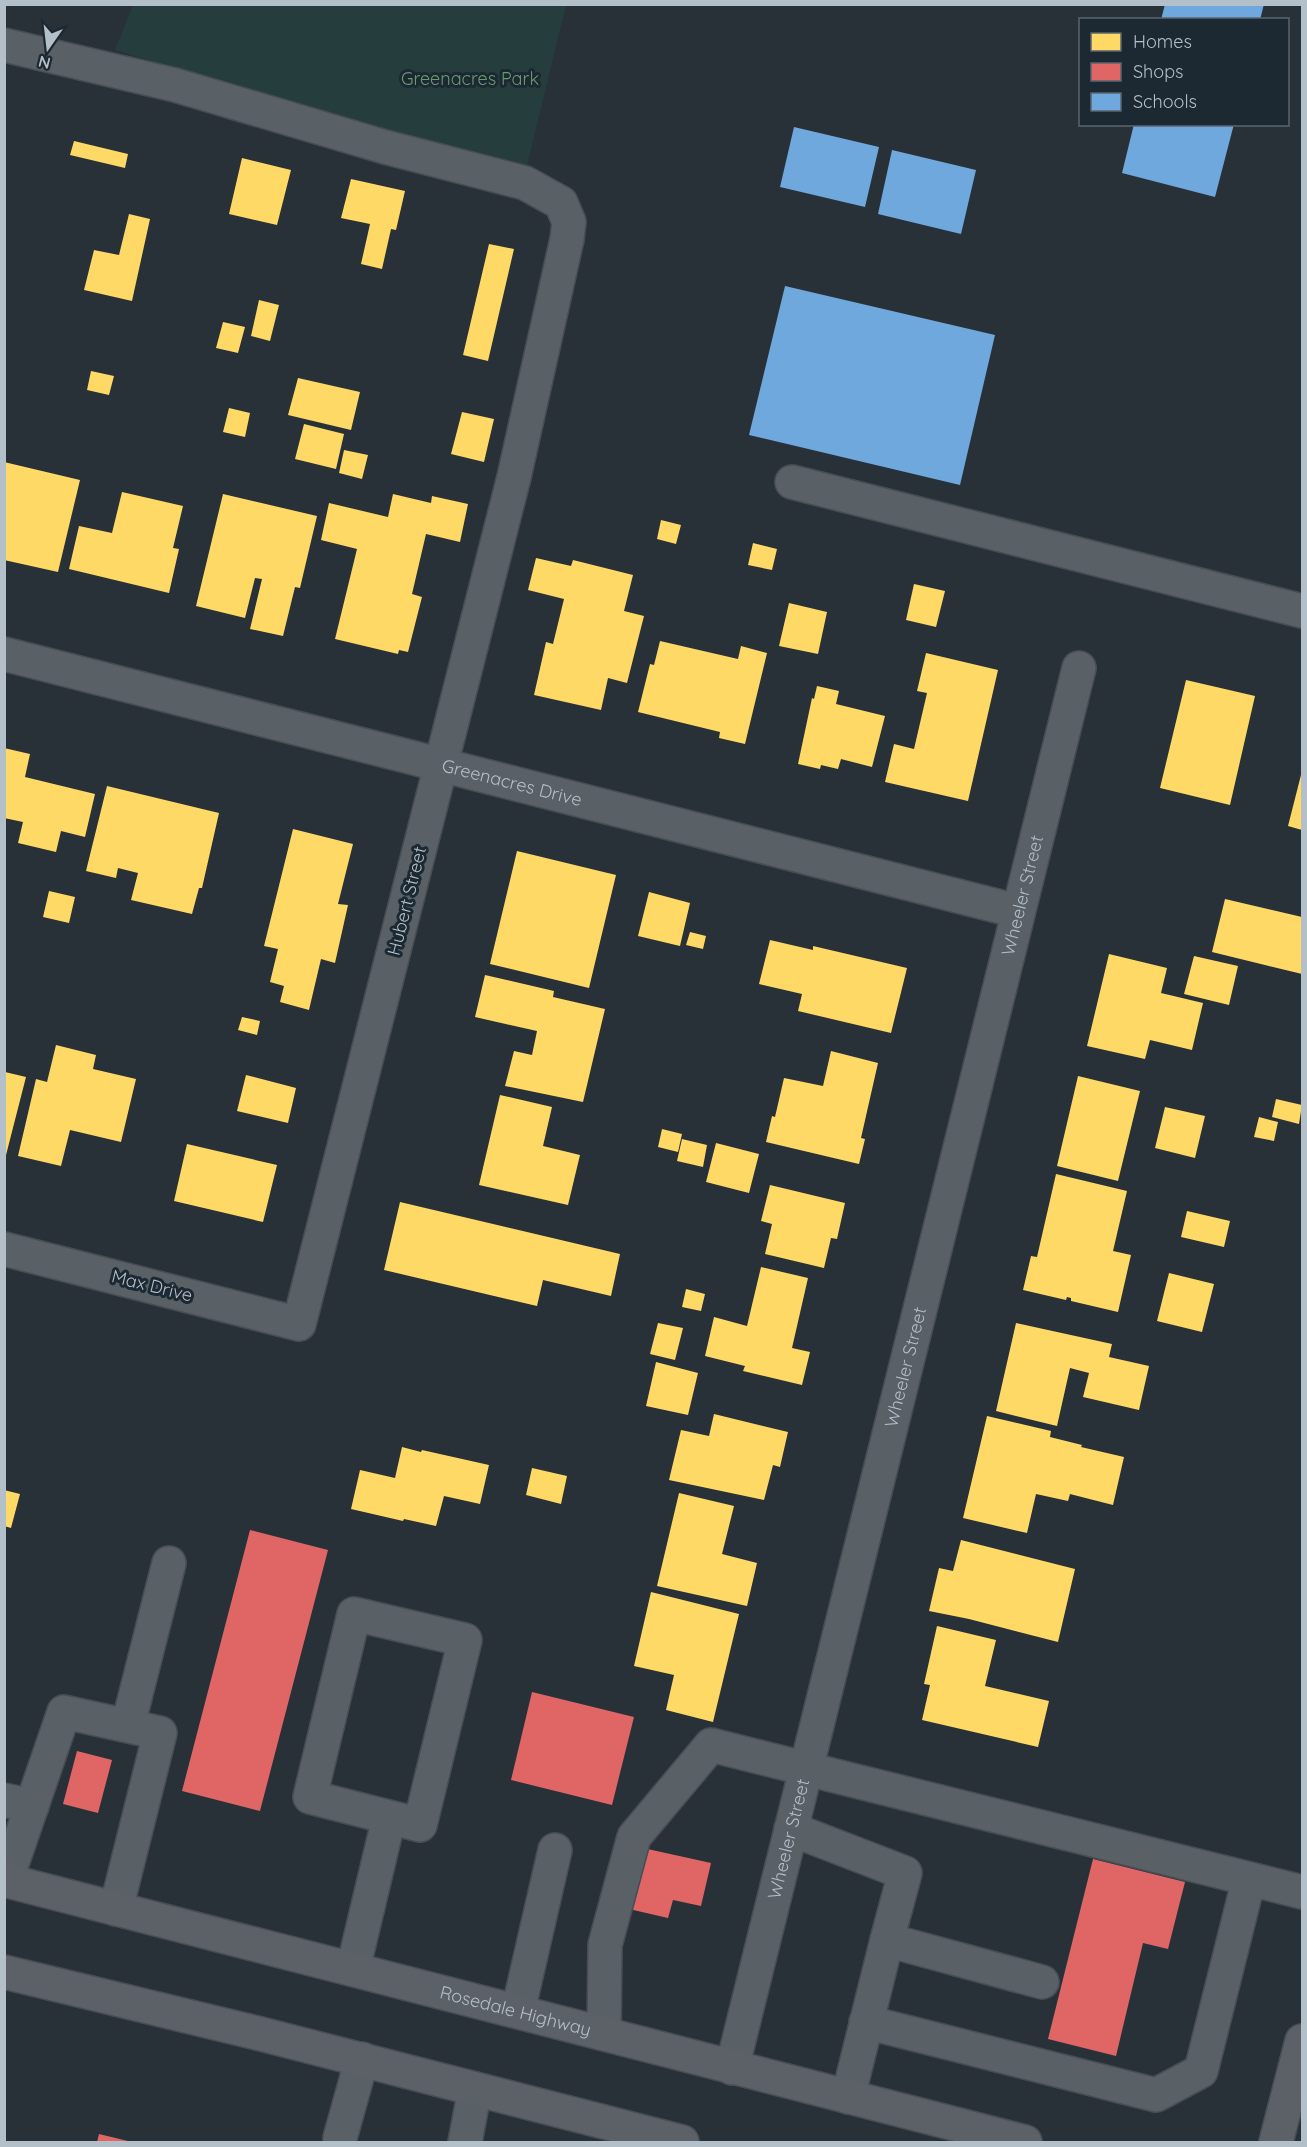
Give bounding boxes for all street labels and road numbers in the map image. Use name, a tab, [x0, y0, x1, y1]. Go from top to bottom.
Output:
street label: Greenacres Drive	[440, 754, 584, 811]
street label: Wheeler Street	[996, 833, 1048, 958]
street label: Hubert Street	[382, 844, 431, 958]
street label: Max Drive	[109, 1264, 195, 1307]
street label: Wheeler Street	[879, 1305, 931, 1430]
street label: Wheeler Street	[762, 1776, 814, 1901]
street label: Rosedale Highway	[437, 1980, 594, 2041]

